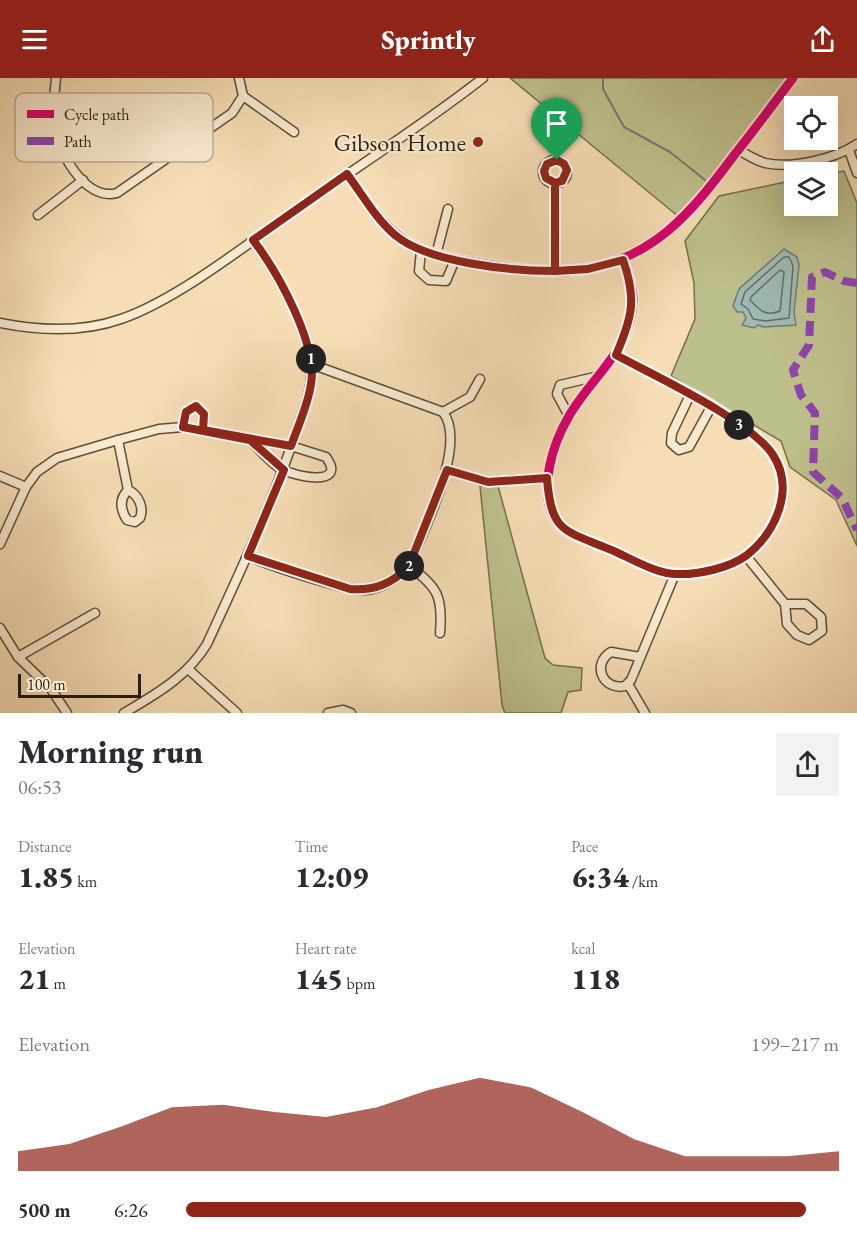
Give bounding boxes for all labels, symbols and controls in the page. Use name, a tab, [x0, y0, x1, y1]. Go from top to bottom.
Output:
text: Sprintly	[381, 22, 476, 57]
icon: menu	[18, 23, 51, 56]
icon: share	[806, 23, 839, 56]
legend	[15, 93, 213, 162]
map controls	[784, 96, 838, 216]
button: locate	[784, 96, 838, 150]
pin	[531, 98, 582, 160]
text: Cycle path	[64, 104, 129, 125]
icon: arrive	[540, 107, 573, 140]
place label: Gibson Home	[334, 127, 466, 158]
text: Path	[64, 131, 92, 152]
marker: Gibson Home	[471, 135, 485, 149]
button: layers	[784, 162, 838, 216]
pin: 1	[296, 344, 326, 374]
text: 1	[307, 348, 315, 369]
pin: 3	[724, 410, 754, 440]
text: 3	[735, 414, 743, 435]
pin: 2	[394, 551, 424, 581]
text: 2	[405, 555, 413, 576]
scale bar	[18, 671, 141, 698]
text: 100 m	[27, 674, 66, 695]
text: Morning run	[18, 730, 203, 773]
button: share	[776, 733, 839, 796]
text: 06:53	[18, 774, 61, 800]
text: Distance	[18, 836, 71, 857]
text: Time	[295, 836, 328, 857]
text: Pace	[571, 836, 598, 857]
text: 1.85	[18, 857, 74, 896]
text: 12:09	[295, 857, 368, 896]
text: 6:34	[571, 857, 629, 896]
text: km	[74, 871, 97, 892]
text: /km	[629, 871, 658, 892]
text: Elevation	[18, 938, 76, 959]
text: Heart rate	[295, 938, 357, 959]
text: kcal	[571, 938, 595, 959]
text: 21	[18, 959, 50, 998]
text: 145	[295, 959, 343, 998]
text: 118	[571, 959, 620, 998]
text: m	[50, 973, 66, 994]
text: bpm	[343, 973, 375, 994]
text: Elevation	[18, 1031, 90, 1057]
text: 199–217 m	[751, 1031, 839, 1057]
text: 500 m	[18, 1197, 71, 1223]
text: 6:26	[114, 1197, 148, 1223]

